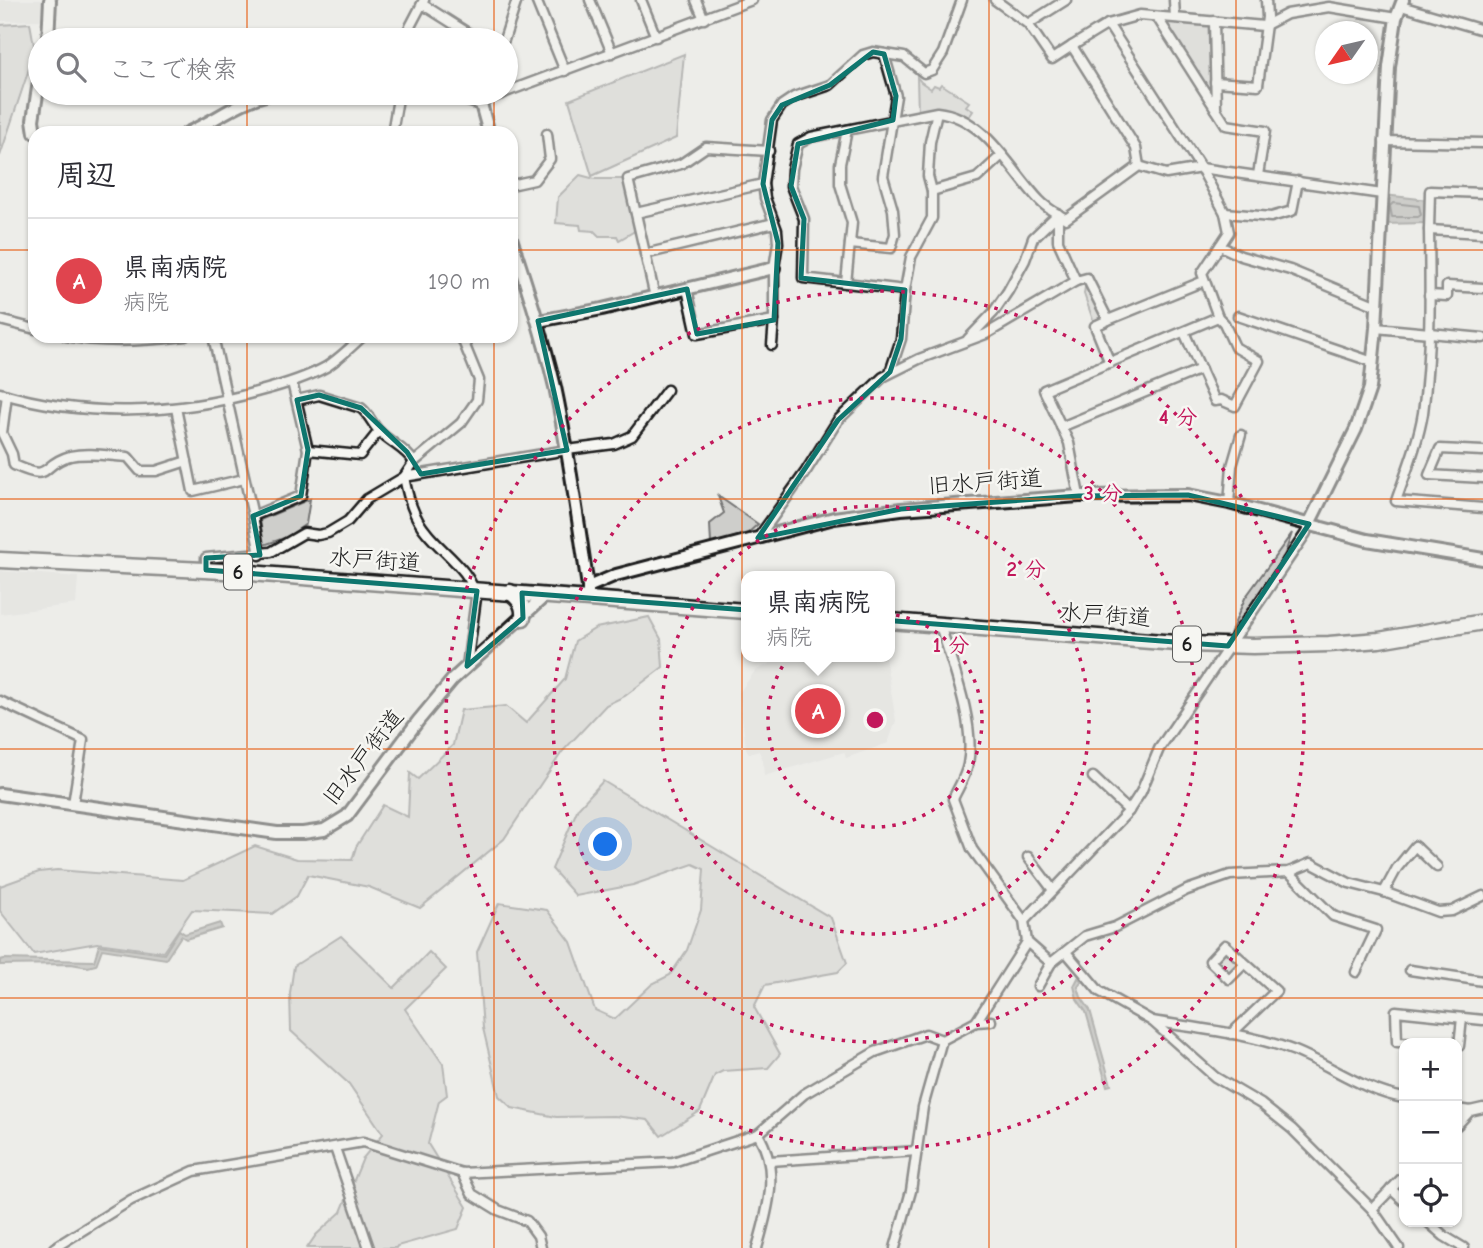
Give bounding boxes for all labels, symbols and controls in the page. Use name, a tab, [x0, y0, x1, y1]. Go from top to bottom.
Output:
north arrow	[1315, 21, 1378, 84]
search box	[28, 28, 518, 105]
icon: search	[52, 48, 90, 86]
text: ここで検索	[108, 55, 238, 85]
text: 周辺	[56, 158, 116, 193]
text: 県南病院	[123, 253, 227, 283]
text: A	[73, 268, 85, 295]
text: 190 m	[428, 268, 490, 295]
text: 病院	[123, 289, 169, 316]
text: 4 分	[1159, 405, 1197, 429]
street label: 旧水戸街道	[927, 465, 1043, 499]
text: 3 分	[1084, 481, 1122, 505]
street label: 水戸街道	[328, 543, 422, 577]
road number: 6	[224, 554, 252, 590]
text: 2 分	[1007, 557, 1045, 581]
popup	[741, 571, 895, 662]
text: 県南病院	[766, 588, 870, 618]
street label: 水戸街道	[1058, 598, 1152, 632]
text: 病院	[766, 624, 812, 651]
road number: 6	[1173, 626, 1201, 662]
text: 1 分	[933, 633, 969, 657]
pin: A	[795, 685, 841, 737]
street label: 旧水戸街道	[317, 703, 409, 811]
centre of rings	[863, 708, 887, 732]
your location	[588, 827, 622, 861]
map controls	[1399, 1038, 1462, 1227]
button: +	[1399, 1038, 1462, 1101]
button: −	[1399, 1101, 1462, 1164]
button: locate	[1399, 1164, 1462, 1227]

